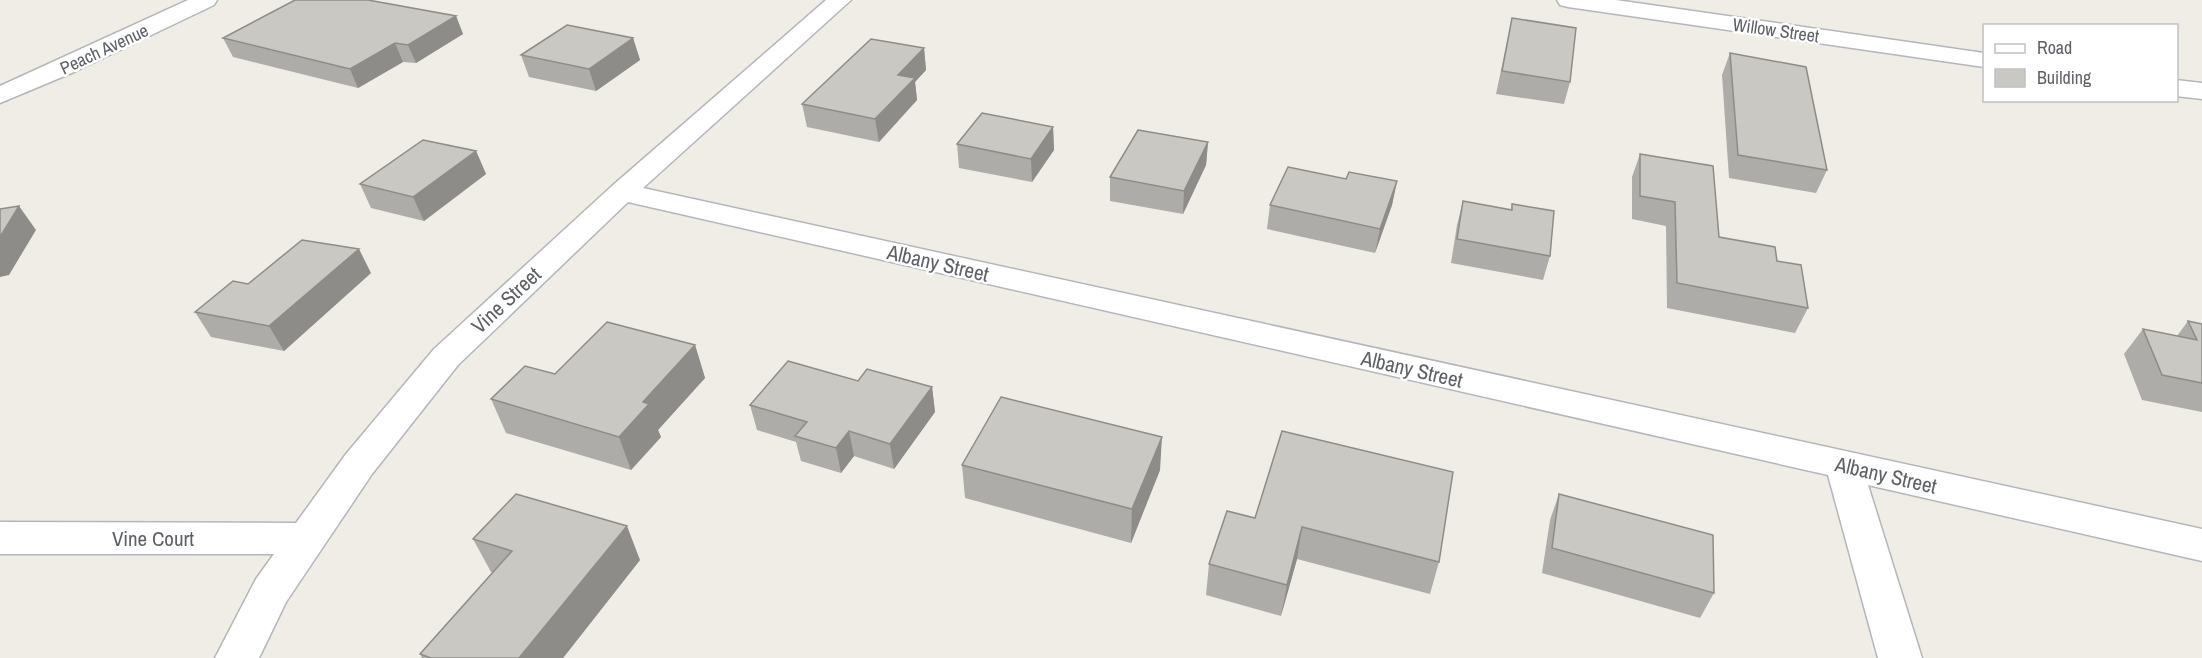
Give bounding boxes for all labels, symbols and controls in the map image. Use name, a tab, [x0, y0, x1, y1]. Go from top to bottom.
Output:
street label: Willow Street	[1731, 12, 1821, 48]
street label: Peach Avenue	[56, 18, 152, 80]
legend	[1983, 24, 2178, 102]
text: Road	[2037, 35, 2072, 60]
text: Building	[2037, 65, 2092, 90]
street label: Albany Street	[883, 237, 992, 289]
street label: Vine Street	[465, 260, 547, 340]
street label: Albany Street	[1357, 343, 1466, 395]
street label: Albany Street	[1831, 449, 1940, 501]
street label: Vine Court	[112, 524, 194, 553]

